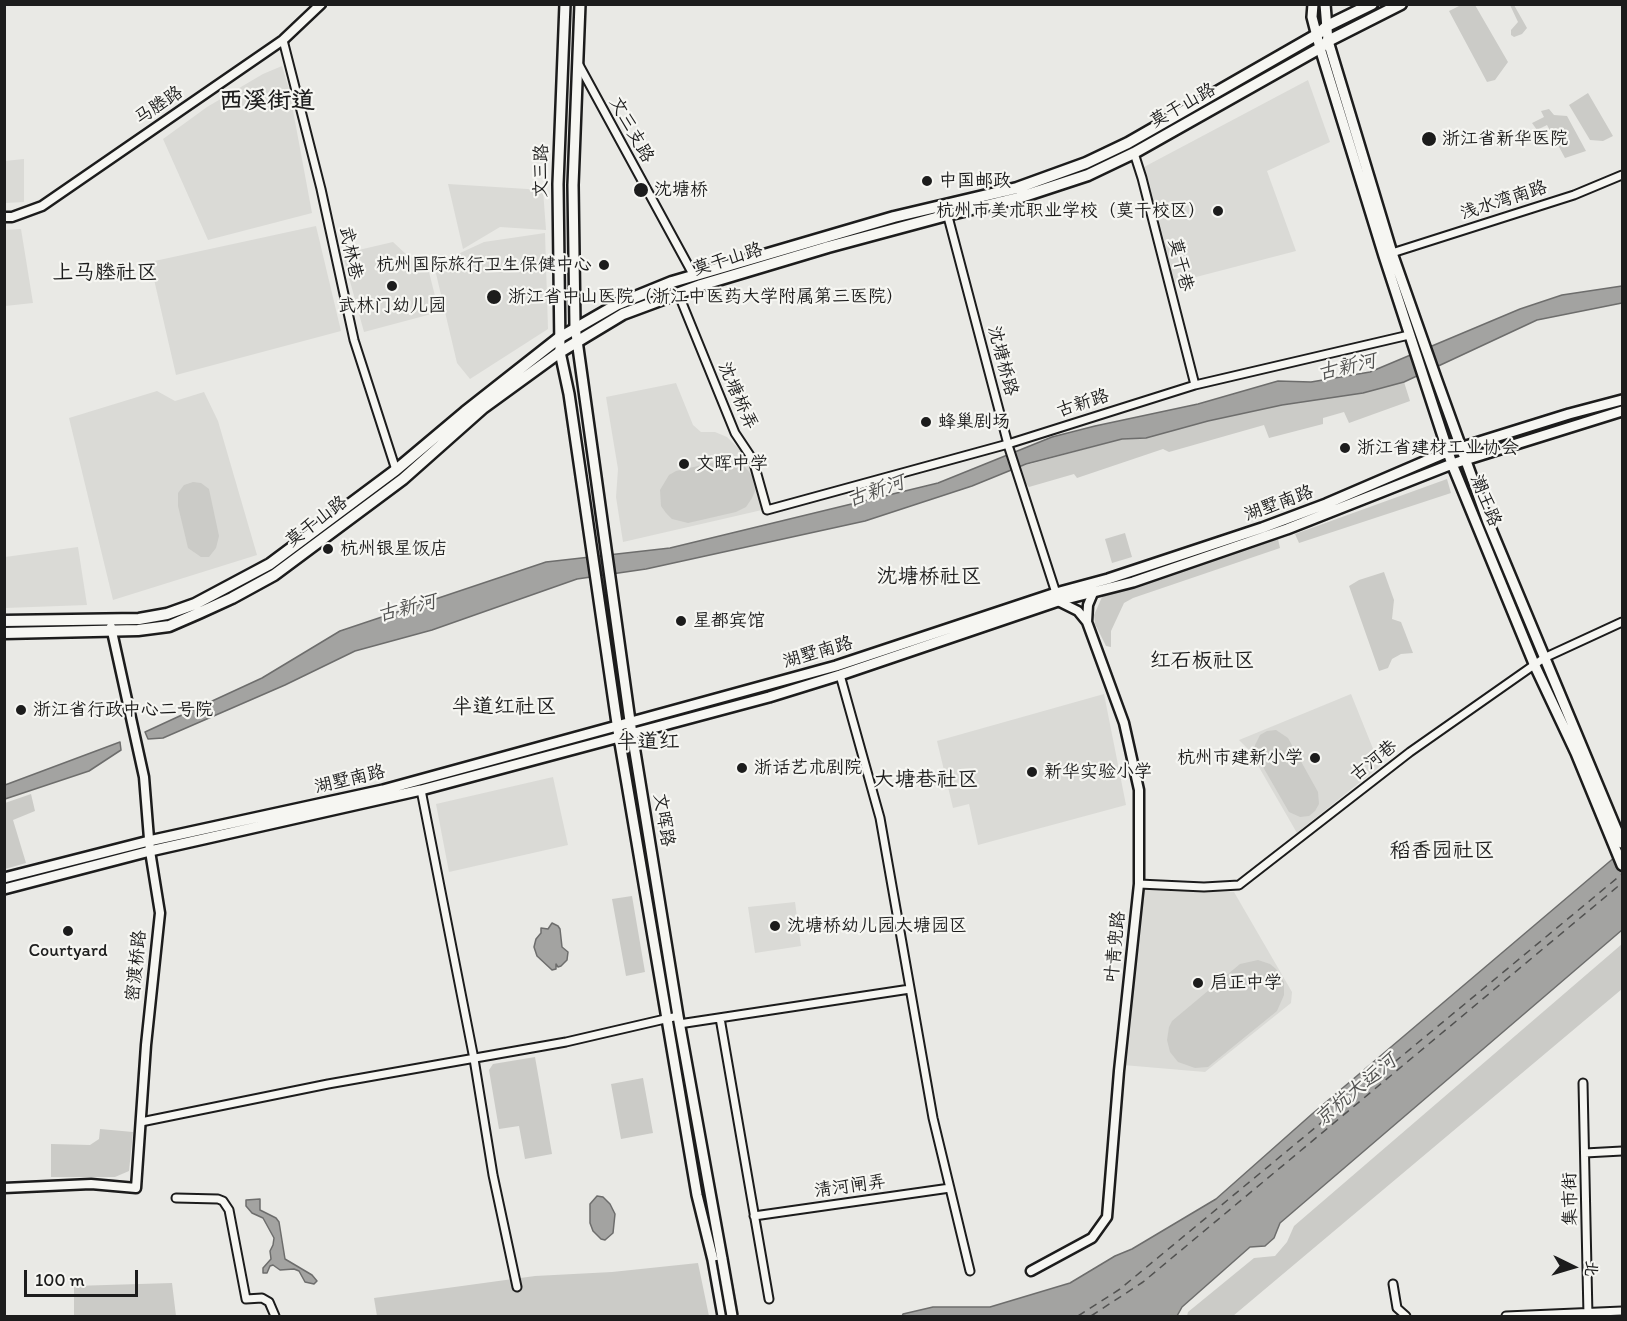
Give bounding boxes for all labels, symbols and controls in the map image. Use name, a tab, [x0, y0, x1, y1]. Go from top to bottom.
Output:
street label: 莫干山路	[1146, 79, 1220, 133]
street label: 马塍路	[131, 82, 187, 130]
district label: 西溪街道	[219, 88, 315, 116]
street label: 文三支路	[604, 93, 658, 167]
place label: 浙江省新华医院	[1442, 128, 1568, 150]
marker: 浙江省新华医院	[1420, 130, 1438, 148]
street label: 文三路	[531, 144, 553, 198]
place label: 中国邮政	[939, 170, 1011, 192]
marker: 中国邮政	[920, 174, 934, 188]
street label: 浅水湾南路	[1458, 177, 1550, 225]
place label: 沈塘桥	[654, 179, 708, 201]
marker: 沈塘桥	[632, 181, 650, 199]
place label: 杭州市美术职业学校（莫干校区）	[936, 200, 1206, 222]
marker: 杭州市美术职业学校（莫干校区）	[1211, 204, 1225, 218]
street label: 武林巷	[334, 224, 366, 282]
street label: 莫干巷	[1163, 236, 1197, 294]
street label: 莫干山路	[690, 239, 766, 281]
place label: 杭州国际旅行卫生保健中心	[376, 254, 592, 276]
marker: 杭州国际旅行卫生保健中心	[597, 258, 611, 272]
district label: 上马塍社区	[53, 261, 157, 287]
marker: 武林门幼儿园	[385, 279, 399, 293]
place label: 浙江省中山医院（浙江中医药大学附属第三医院）	[508, 286, 904, 308]
marker: 浙江省中山医院（浙江中医药大学附属第三医院）	[485, 288, 503, 306]
place label: 武林门幼儿园	[338, 295, 446, 317]
street label: 沈塘桥路	[982, 323, 1022, 399]
water label: 古新河	[1315, 350, 1379, 386]
street label: 沈塘桥弄	[712, 359, 762, 433]
street label: 古新路	[1054, 385, 1112, 423]
place label: 蜂巢剧场	[938, 411, 1010, 433]
marker: 蜂巢剧场	[919, 415, 933, 429]
place label: 浙江省建材工业协会	[1357, 437, 1519, 459]
marker: 浙江省建材工业协会	[1338, 441, 1352, 455]
place label: 文晖中学	[696, 453, 768, 475]
marker: 文晖中学	[677, 457, 691, 471]
water label: 古新河	[844, 471, 908, 513]
street label: 潮王路	[1465, 472, 1505, 530]
street label: 湖墅南路	[1241, 482, 1317, 526]
street label: 莫干山路	[282, 492, 352, 552]
place label: 杭州银星饭店	[340, 538, 448, 560]
marker: 杭州银星饭店	[321, 542, 335, 556]
district label: 沈塘桥社区	[877, 565, 981, 591]
water label: 古新河	[375, 590, 439, 628]
place label: 星都宾馆	[693, 610, 765, 632]
marker: 星都宾馆	[674, 614, 688, 628]
street label: 湖墅南路	[780, 633, 856, 673]
district label: 红石板社区	[1150, 649, 1254, 675]
district label: 半道红社区	[452, 695, 556, 721]
place label: 浙江省行政中心二号院	[33, 699, 213, 721]
marker: 浙江省行政中心二号院	[14, 703, 28, 717]
district label: 半道红	[617, 730, 679, 756]
street label: 古河巷	[1346, 736, 1402, 786]
place label: 杭州市建新小学	[1177, 747, 1303, 769]
marker: 杭州市建新小学	[1308, 751, 1322, 765]
place label: 浙话艺术剧院	[754, 757, 862, 779]
street label: 湖墅南路	[312, 761, 388, 799]
marker: 浙话艺术剧院	[735, 761, 749, 775]
place label: 新华实验小学	[1044, 761, 1152, 783]
marker: 新华实验小学	[1025, 765, 1039, 779]
district label: 大塘巷社区	[874, 768, 978, 794]
street label: 文晖路	[648, 792, 678, 848]
district label: 稻香园社区	[1390, 839, 1494, 865]
street label: 叶青兜路	[1101, 910, 1131, 984]
place label: 沈塘桥幼儿园大塘园区	[787, 915, 967, 937]
marker: 沈塘桥幼儿园大塘园区	[768, 919, 782, 933]
marker: Courtyard	[61, 924, 75, 938]
street label: 密渡桥路	[122, 929, 152, 1003]
place label: Courtyard	[28, 940, 108, 962]
place label: 启正中学	[1210, 972, 1282, 994]
marker: 启正中学	[1191, 976, 1205, 990]
water label: 京杭大运河	[1310, 1050, 1402, 1132]
street label: 清河闸弄	[813, 1171, 887, 1203]
street label: 集市街	[1560, 1172, 1582, 1226]
north arrow	[1543, 1237, 1603, 1297]
scale bar	[27, 1258, 141, 1296]
text: 北	[1581, 1260, 1602, 1277]
text: 100 m	[35, 1269, 85, 1291]

